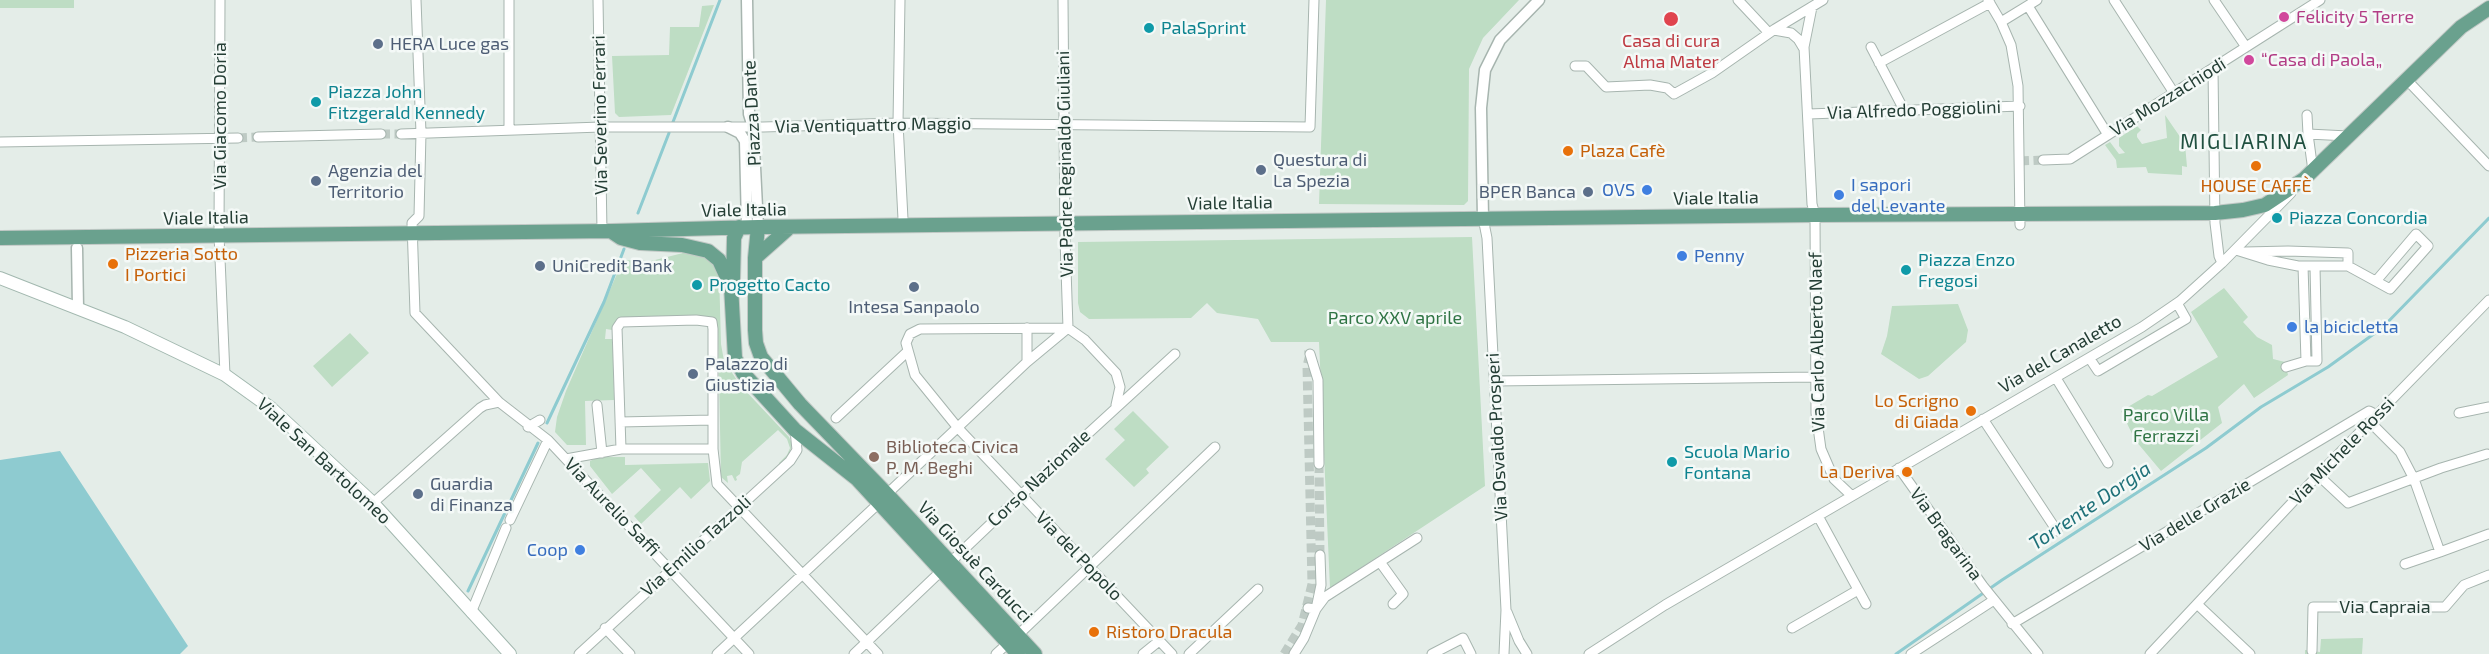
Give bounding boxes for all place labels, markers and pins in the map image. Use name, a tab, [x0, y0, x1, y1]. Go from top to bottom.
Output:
place label: Felicity 5 Terre	[2296, 6, 2414, 28]
marker: Casa di cura Alma Mater	[1662, 10, 1680, 28]
marker: Felicity 5 Terre	[2277, 10, 2291, 24]
place label: PalaSprint	[1161, 17, 1246, 39]
marker: PalaSprint	[1142, 21, 1156, 35]
place label: Casa di cura Alma Mater	[1622, 30, 1720, 72]
place label: HERA Luce gas	[390, 33, 509, 55]
marker: HERA Luce gas	[371, 37, 385, 51]
place label: “Casa di Paola„	[2261, 49, 2382, 71]
marker: “Casa di Paola„	[2242, 53, 2256, 67]
place label: Piazza John Fitzgerald Kennedy	[328, 81, 485, 124]
marker: Piazza John Fitzgerald Kennedy	[309, 95, 323, 109]
place label: Plaza Cafè	[1580, 140, 1665, 162]
marker: Plaza Cafè	[1561, 144, 1575, 158]
place label: Questura di La Spezia	[1273, 149, 1367, 192]
marker: HOUSE CAFFÈ	[2249, 159, 2263, 173]
place label: Agenzia del Territorio	[328, 160, 422, 202]
marker: Questura di La Spezia	[1254, 163, 1268, 177]
marker: Agenzia del Territorio	[309, 174, 323, 188]
place label: I sapori del Levante	[1851, 174, 1945, 216]
place label: HOUSE CAFFÈ	[2200, 175, 2312, 197]
place label: OVS	[1602, 179, 1635, 201]
place label: BPER Banca	[1479, 181, 1576, 203]
marker: OVS	[1640, 183, 1654, 197]
marker: BPER Banca	[1581, 185, 1595, 199]
marker: I sapori del Levante	[1832, 188, 1846, 202]
place label: Piazza Concordia	[2289, 207, 2428, 229]
marker: Piazza Concordia	[2270, 211, 2284, 225]
place label: Pizzeria Sotto I Portici	[125, 243, 238, 286]
place label: Penny	[1694, 245, 1745, 267]
marker: Penny	[1675, 249, 1689, 263]
place label: Piazza Enzo Fregosi	[1918, 249, 2015, 292]
place label: UniCredit Bank	[552, 255, 672, 277]
marker: Pizzeria Sotto I Portici	[106, 257, 120, 271]
marker: UniCredit Bank	[533, 259, 547, 273]
marker: Piazza Enzo Fregosi	[1899, 263, 1913, 277]
place label: Progetto Cacto	[709, 274, 830, 296]
marker: Progetto Cacto	[690, 278, 704, 292]
marker: Intesa Sanpaolo	[907, 280, 921, 294]
place label: Intesa Sanpaolo	[848, 296, 980, 318]
place label: la bicicletta	[2304, 316, 2399, 338]
marker: la bicicletta	[2285, 320, 2299, 334]
place label: Palazzo di Giustizia	[705, 353, 788, 395]
marker: Palazzo di Giustizia	[686, 367, 700, 381]
place label: Lo Scrigno di Giada	[1874, 390, 1959, 432]
marker: Lo Scrigno di Giada	[1964, 404, 1978, 418]
place label: Biblioteca Civica P. M. Beghi	[886, 436, 1019, 478]
place label: Scuola Mario Fontana	[1684, 441, 1790, 484]
marker: Biblioteca Civica P. M. Beghi	[867, 450, 881, 464]
marker: Scuola Mario Fontana	[1665, 455, 1679, 469]
place label: La Deriva	[1819, 461, 1895, 483]
marker: La Deriva	[1900, 465, 1914, 479]
place label: Guardia di Finanza	[430, 473, 513, 516]
marker: Guardia di Finanza	[411, 487, 425, 501]
place label: Coop	[527, 539, 568, 561]
marker: Coop	[573, 543, 587, 557]
place label: Ristoro Dracula	[1106, 621, 1232, 643]
marker: Ristoro Dracula	[1087, 625, 1101, 639]

